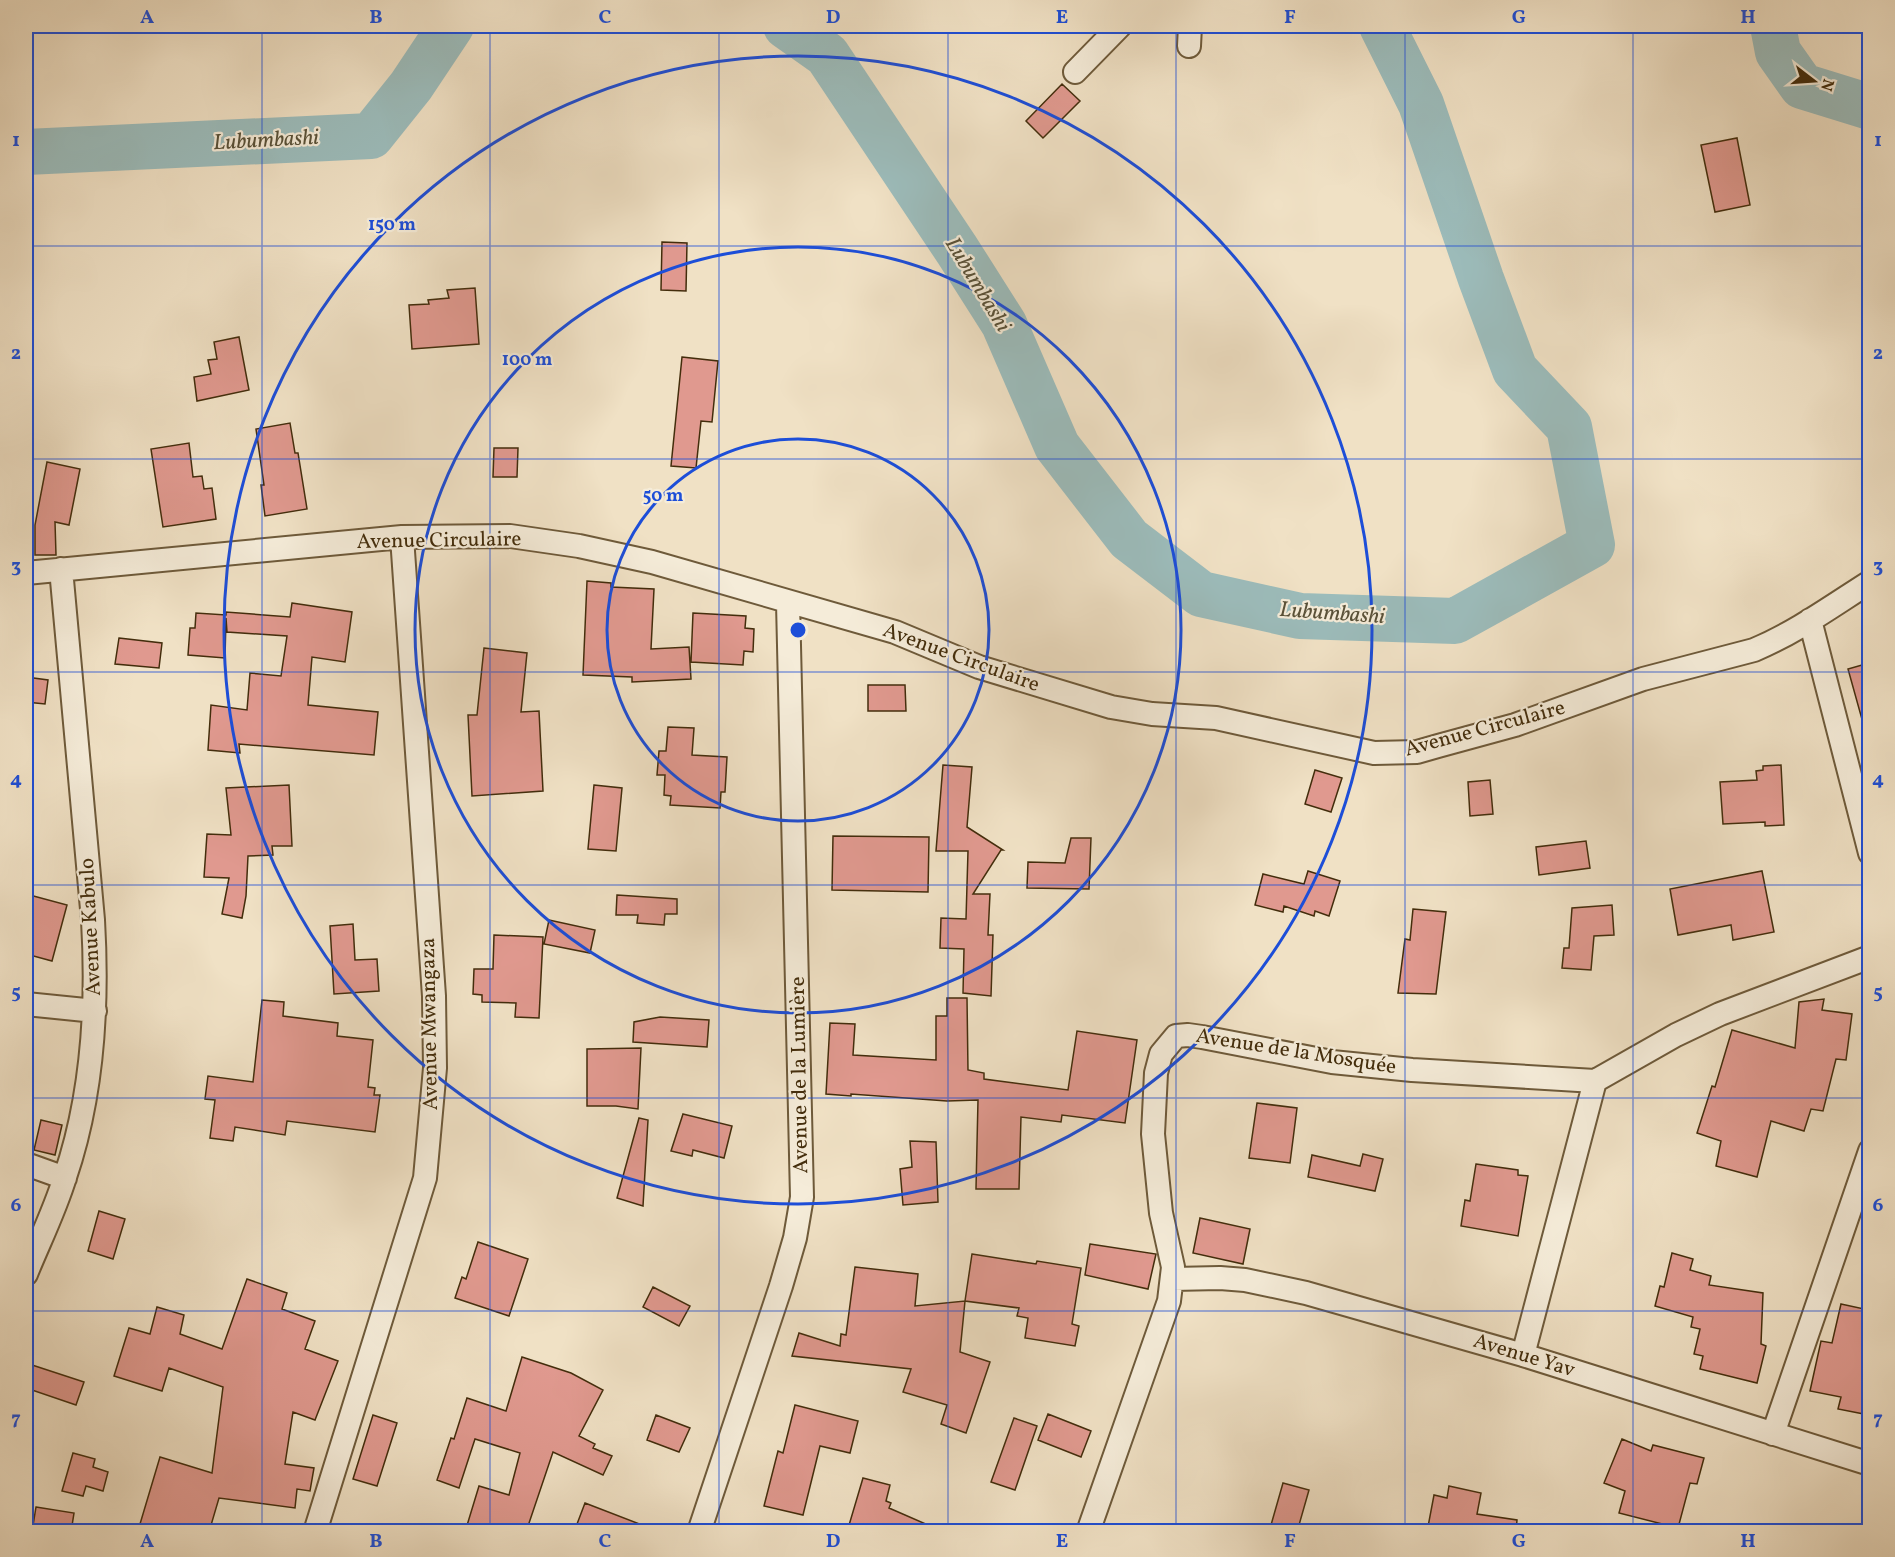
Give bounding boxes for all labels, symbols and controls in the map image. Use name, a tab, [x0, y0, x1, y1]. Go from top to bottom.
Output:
text: A	[140, 4, 154, 32]
text: B	[369, 4, 383, 32]
text: C	[599, 4, 612, 32]
text: D	[826, 4, 840, 32]
text: E	[1056, 4, 1068, 32]
text: F	[1284, 4, 1296, 32]
text: G	[1512, 4, 1526, 32]
text: H	[1740, 4, 1756, 32]
north arrow	[1784, 51, 1844, 111]
text: N	[1814, 76, 1839, 94]
water label: Lubumbashi	[212, 123, 320, 159]
text: 1	[12, 127, 20, 155]
text: 1	[1874, 127, 1882, 155]
text: 150 m	[368, 213, 416, 238]
water label: Lubumbashi	[937, 232, 1018, 339]
text: 2	[11, 340, 21, 368]
text: 2	[1873, 340, 1883, 368]
text: 100 m	[502, 348, 552, 373]
text: 50 m	[643, 484, 683, 509]
street label: Avenue Circulaire	[356, 525, 522, 557]
text: 3	[11, 553, 21, 581]
text: 3	[1873, 553, 1883, 581]
water label: Lubumbashi	[1278, 595, 1386, 633]
street label: Avenue Circulaire	[879, 616, 1043, 700]
centre of rings	[788, 620, 808, 640]
street label: Avenue Circulaire	[1402, 694, 1568, 764]
text: 4	[10, 766, 22, 794]
text: 4	[1872, 766, 1884, 794]
street label: Avenue Kabulo	[73, 857, 109, 997]
street label: Avenue Mwangaza	[414, 937, 446, 1111]
street label: Avenue de la Lumière	[784, 976, 816, 1174]
text: 5	[11, 979, 21, 1007]
text: 5	[1873, 979, 1883, 1007]
street label: Avenue de la Mosquée	[1194, 1022, 1398, 1082]
text: 6	[11, 1192, 22, 1220]
text: 6	[1873, 1192, 1884, 1220]
street label: Avenue Yav	[1470, 1327, 1578, 1385]
text: 7	[11, 1405, 21, 1433]
text: 7	[1873, 1405, 1883, 1433]
text: A	[140, 1528, 154, 1556]
text: B	[369, 1528, 383, 1556]
text: C	[599, 1528, 612, 1556]
text: D	[826, 1528, 840, 1556]
text: E	[1056, 1528, 1068, 1556]
text: F	[1284, 1528, 1296, 1556]
text: G	[1512, 1528, 1526, 1556]
text: H	[1740, 1528, 1756, 1556]

